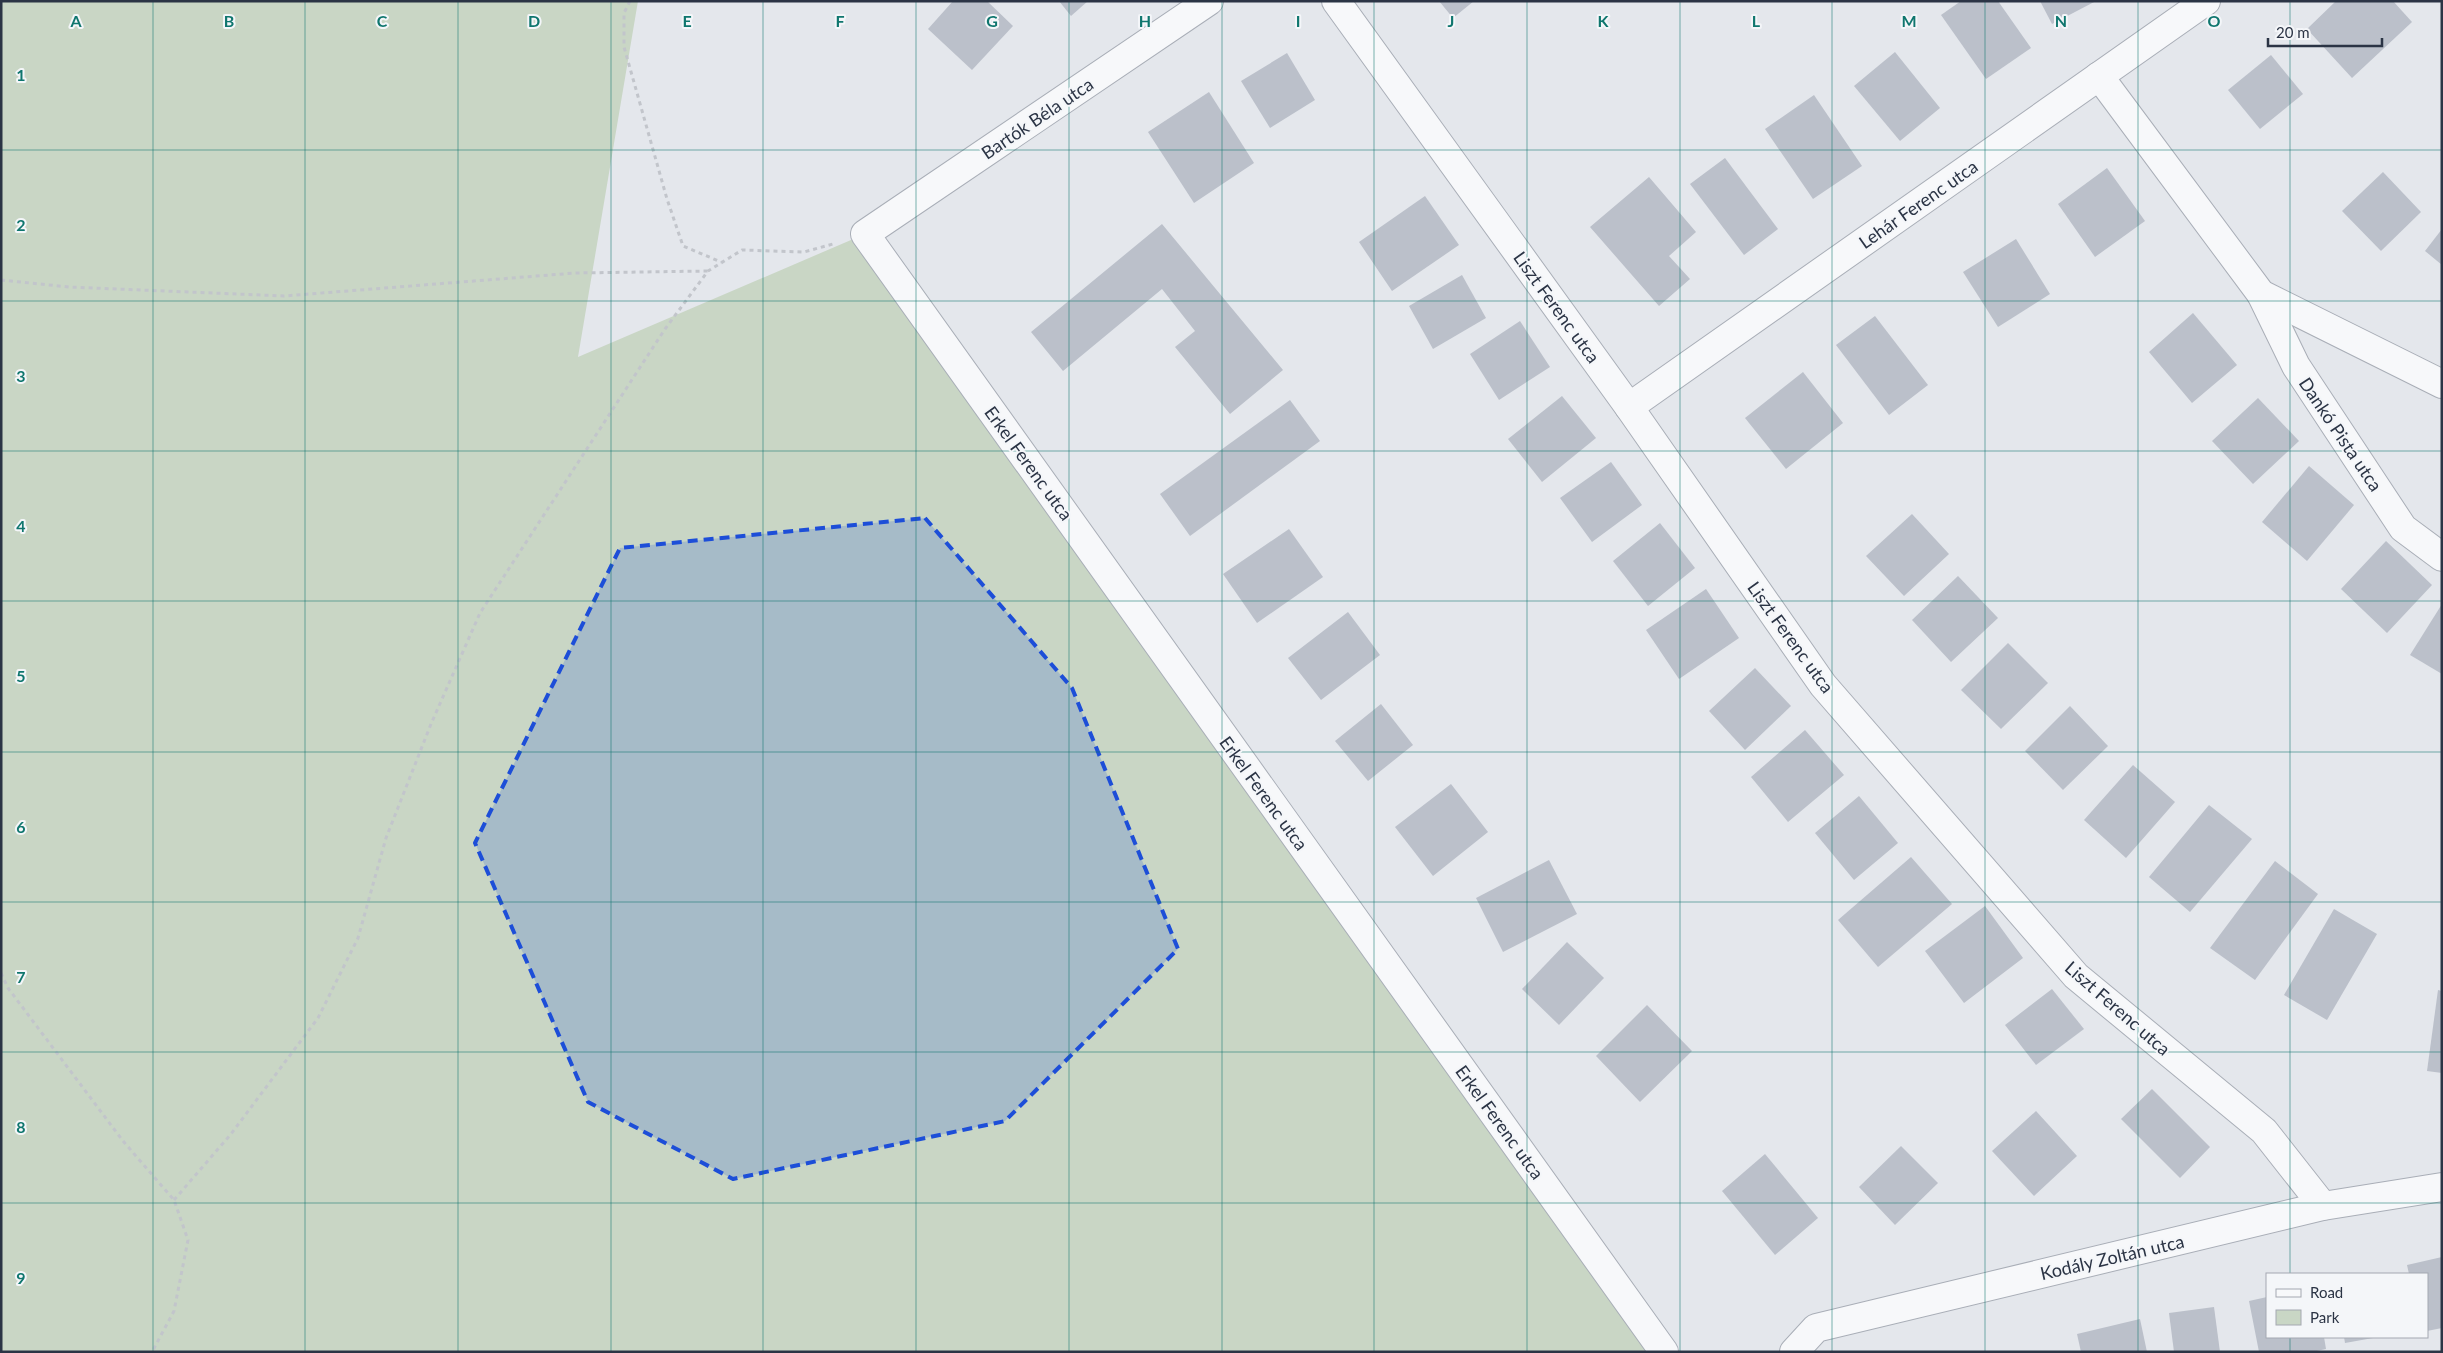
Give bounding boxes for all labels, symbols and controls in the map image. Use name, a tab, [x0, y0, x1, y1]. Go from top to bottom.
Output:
text: A	[69, 11, 82, 30]
text: B	[224, 11, 234, 30]
text: C	[377, 11, 388, 30]
text: D	[528, 11, 540, 30]
text: E	[682, 11, 692, 30]
text: F	[835, 11, 845, 30]
text: G	[986, 11, 998, 30]
text: H	[1139, 11, 1151, 30]
text: I	[1296, 11, 1300, 30]
text: J	[1448, 11, 1454, 30]
text: K	[1598, 11, 1610, 30]
text: L	[1752, 11, 1761, 30]
text: M	[1901, 11, 1917, 30]
text: N	[2055, 11, 2067, 30]
text: O	[2208, 11, 2221, 30]
scale bar	[2268, 15, 2382, 47]
text: 20 m	[2276, 23, 2310, 41]
text: 1	[16, 65, 26, 84]
street label: Bartók Béla utca	[977, 72, 1097, 164]
street label: Lehár Ferenc utca	[1854, 155, 1982, 253]
text: 2	[16, 215, 26, 234]
street label: Liszt Ferenc utca	[1509, 247, 1605, 367]
text: 3	[16, 366, 26, 385]
street label: Dankó Pista utca	[2295, 373, 2387, 495]
street label: Erkel Ferenc utca	[980, 402, 1078, 524]
text: 4	[16, 516, 26, 535]
street label: Liszt Ferenc utca	[1743, 577, 1839, 697]
text: 5	[16, 666, 26, 685]
street label: Erkel Ferenc utca	[1215, 732, 1313, 854]
text: 6	[16, 817, 26, 836]
street label: Liszt Ferenc utca	[2061, 956, 2175, 1060]
text: 7	[16, 967, 26, 986]
street label: Erkel Ferenc utca	[1451, 1061, 1549, 1183]
text: 8	[16, 1117, 26, 1136]
street label: Kodály Zoltán utca	[2038, 1230, 2186, 1284]
text: 9	[16, 1268, 26, 1287]
legend	[2266, 1273, 2428, 1338]
text: Road	[2310, 1283, 2343, 1301]
text: Park	[2310, 1308, 2340, 1326]

